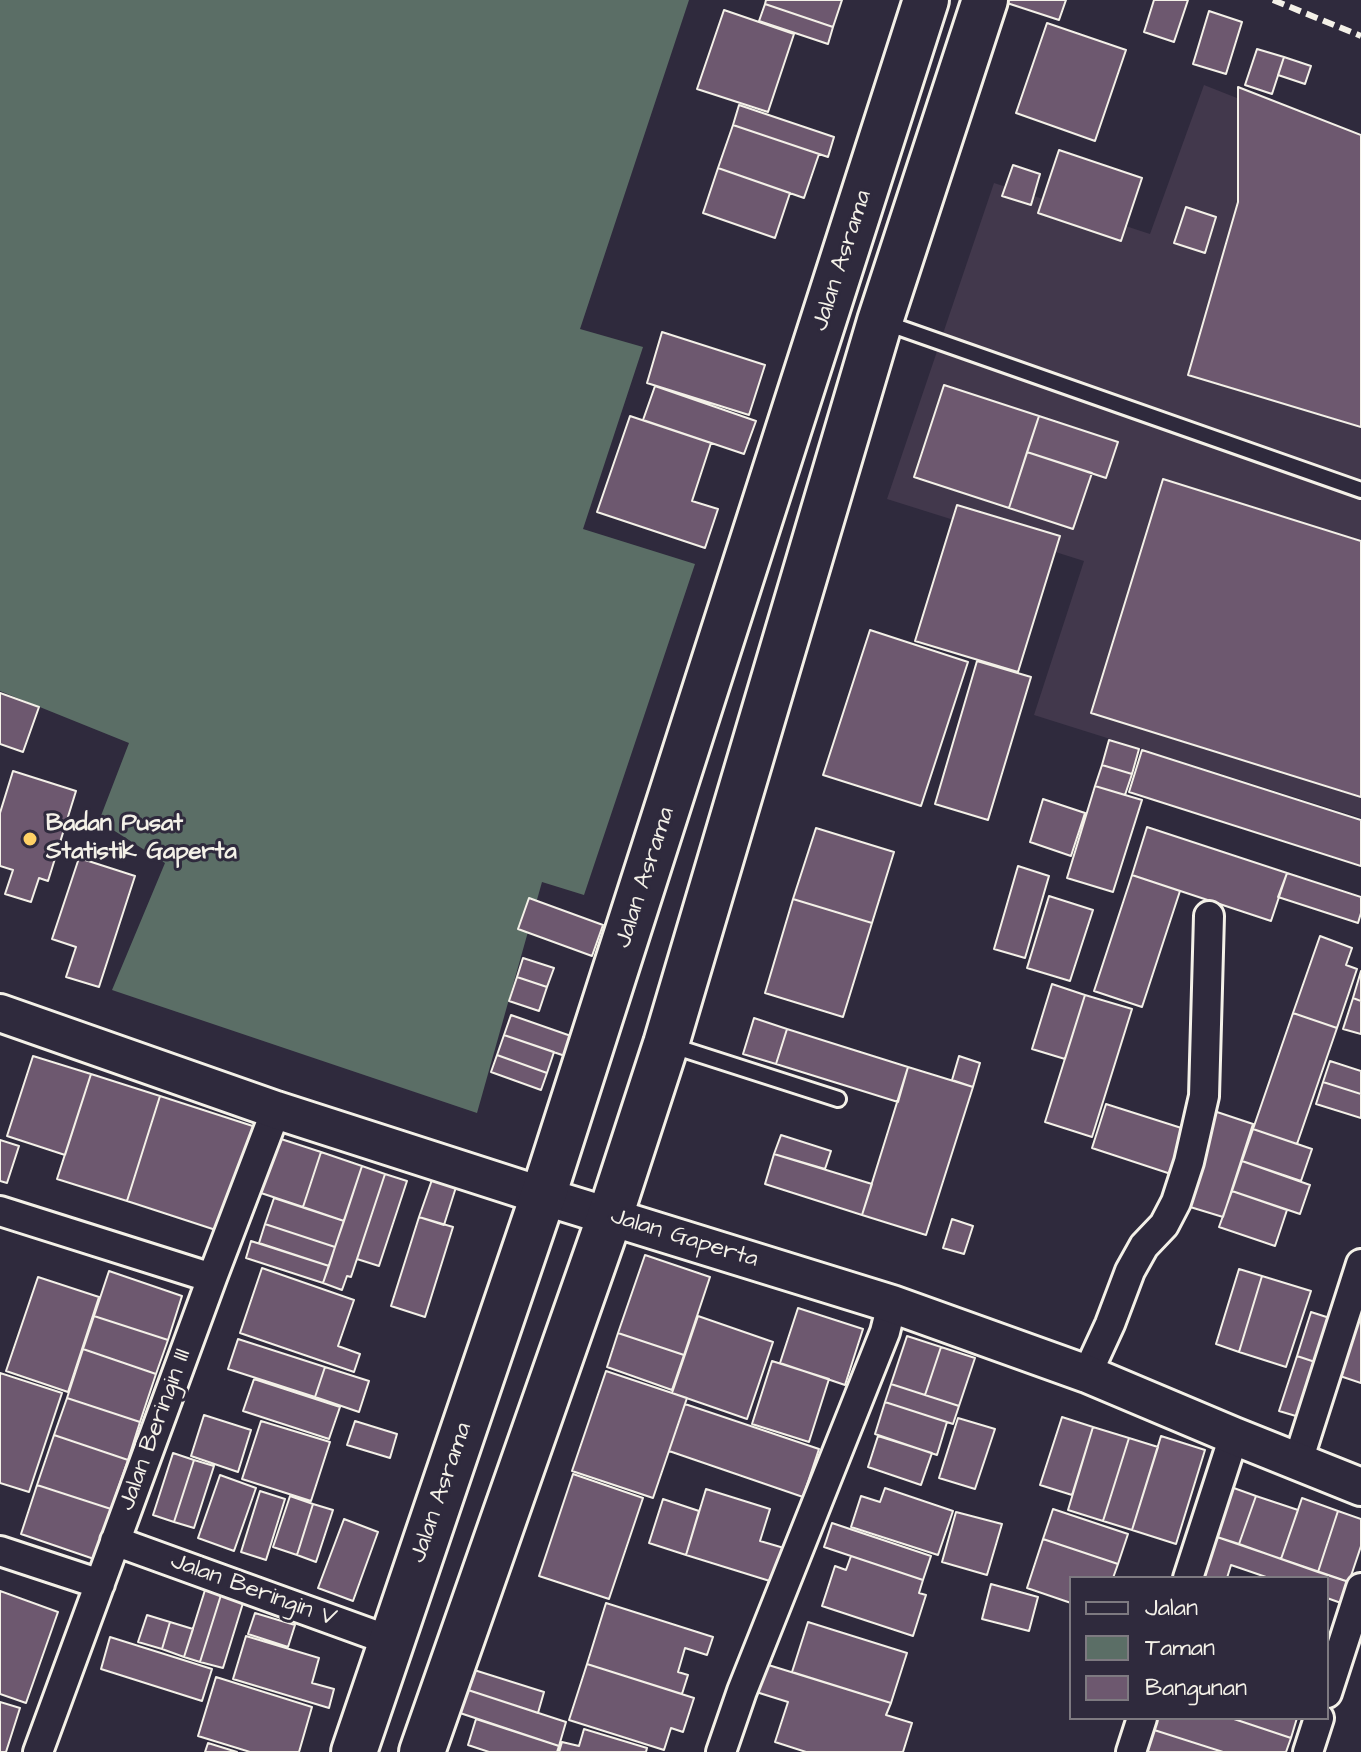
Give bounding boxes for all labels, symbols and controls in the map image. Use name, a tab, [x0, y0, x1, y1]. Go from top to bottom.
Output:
street label: Jalan Asrama	[807, 187, 879, 335]
street label: Jalan Asrama	[610, 804, 682, 952]
place label: Badan Pusat Statistik Gaperta	[46, 811, 237, 867]
marker: Badan Pusat Statistik Gaperta	[21, 830, 39, 848]
street label: Jalan Gaperta	[607, 1203, 761, 1275]
street label: Jalan Beringin III	[113, 1345, 199, 1515]
street label: Jalan Asrama	[405, 1419, 479, 1567]
street label: Jalan Beringin V	[166, 1548, 340, 1634]
legend	[1069, 1576, 1329, 1720]
text: Jalan	[1145, 1591, 1198, 1625]
text: Taman	[1145, 1631, 1215, 1665]
text: Bangunan	[1145, 1671, 1247, 1705]

